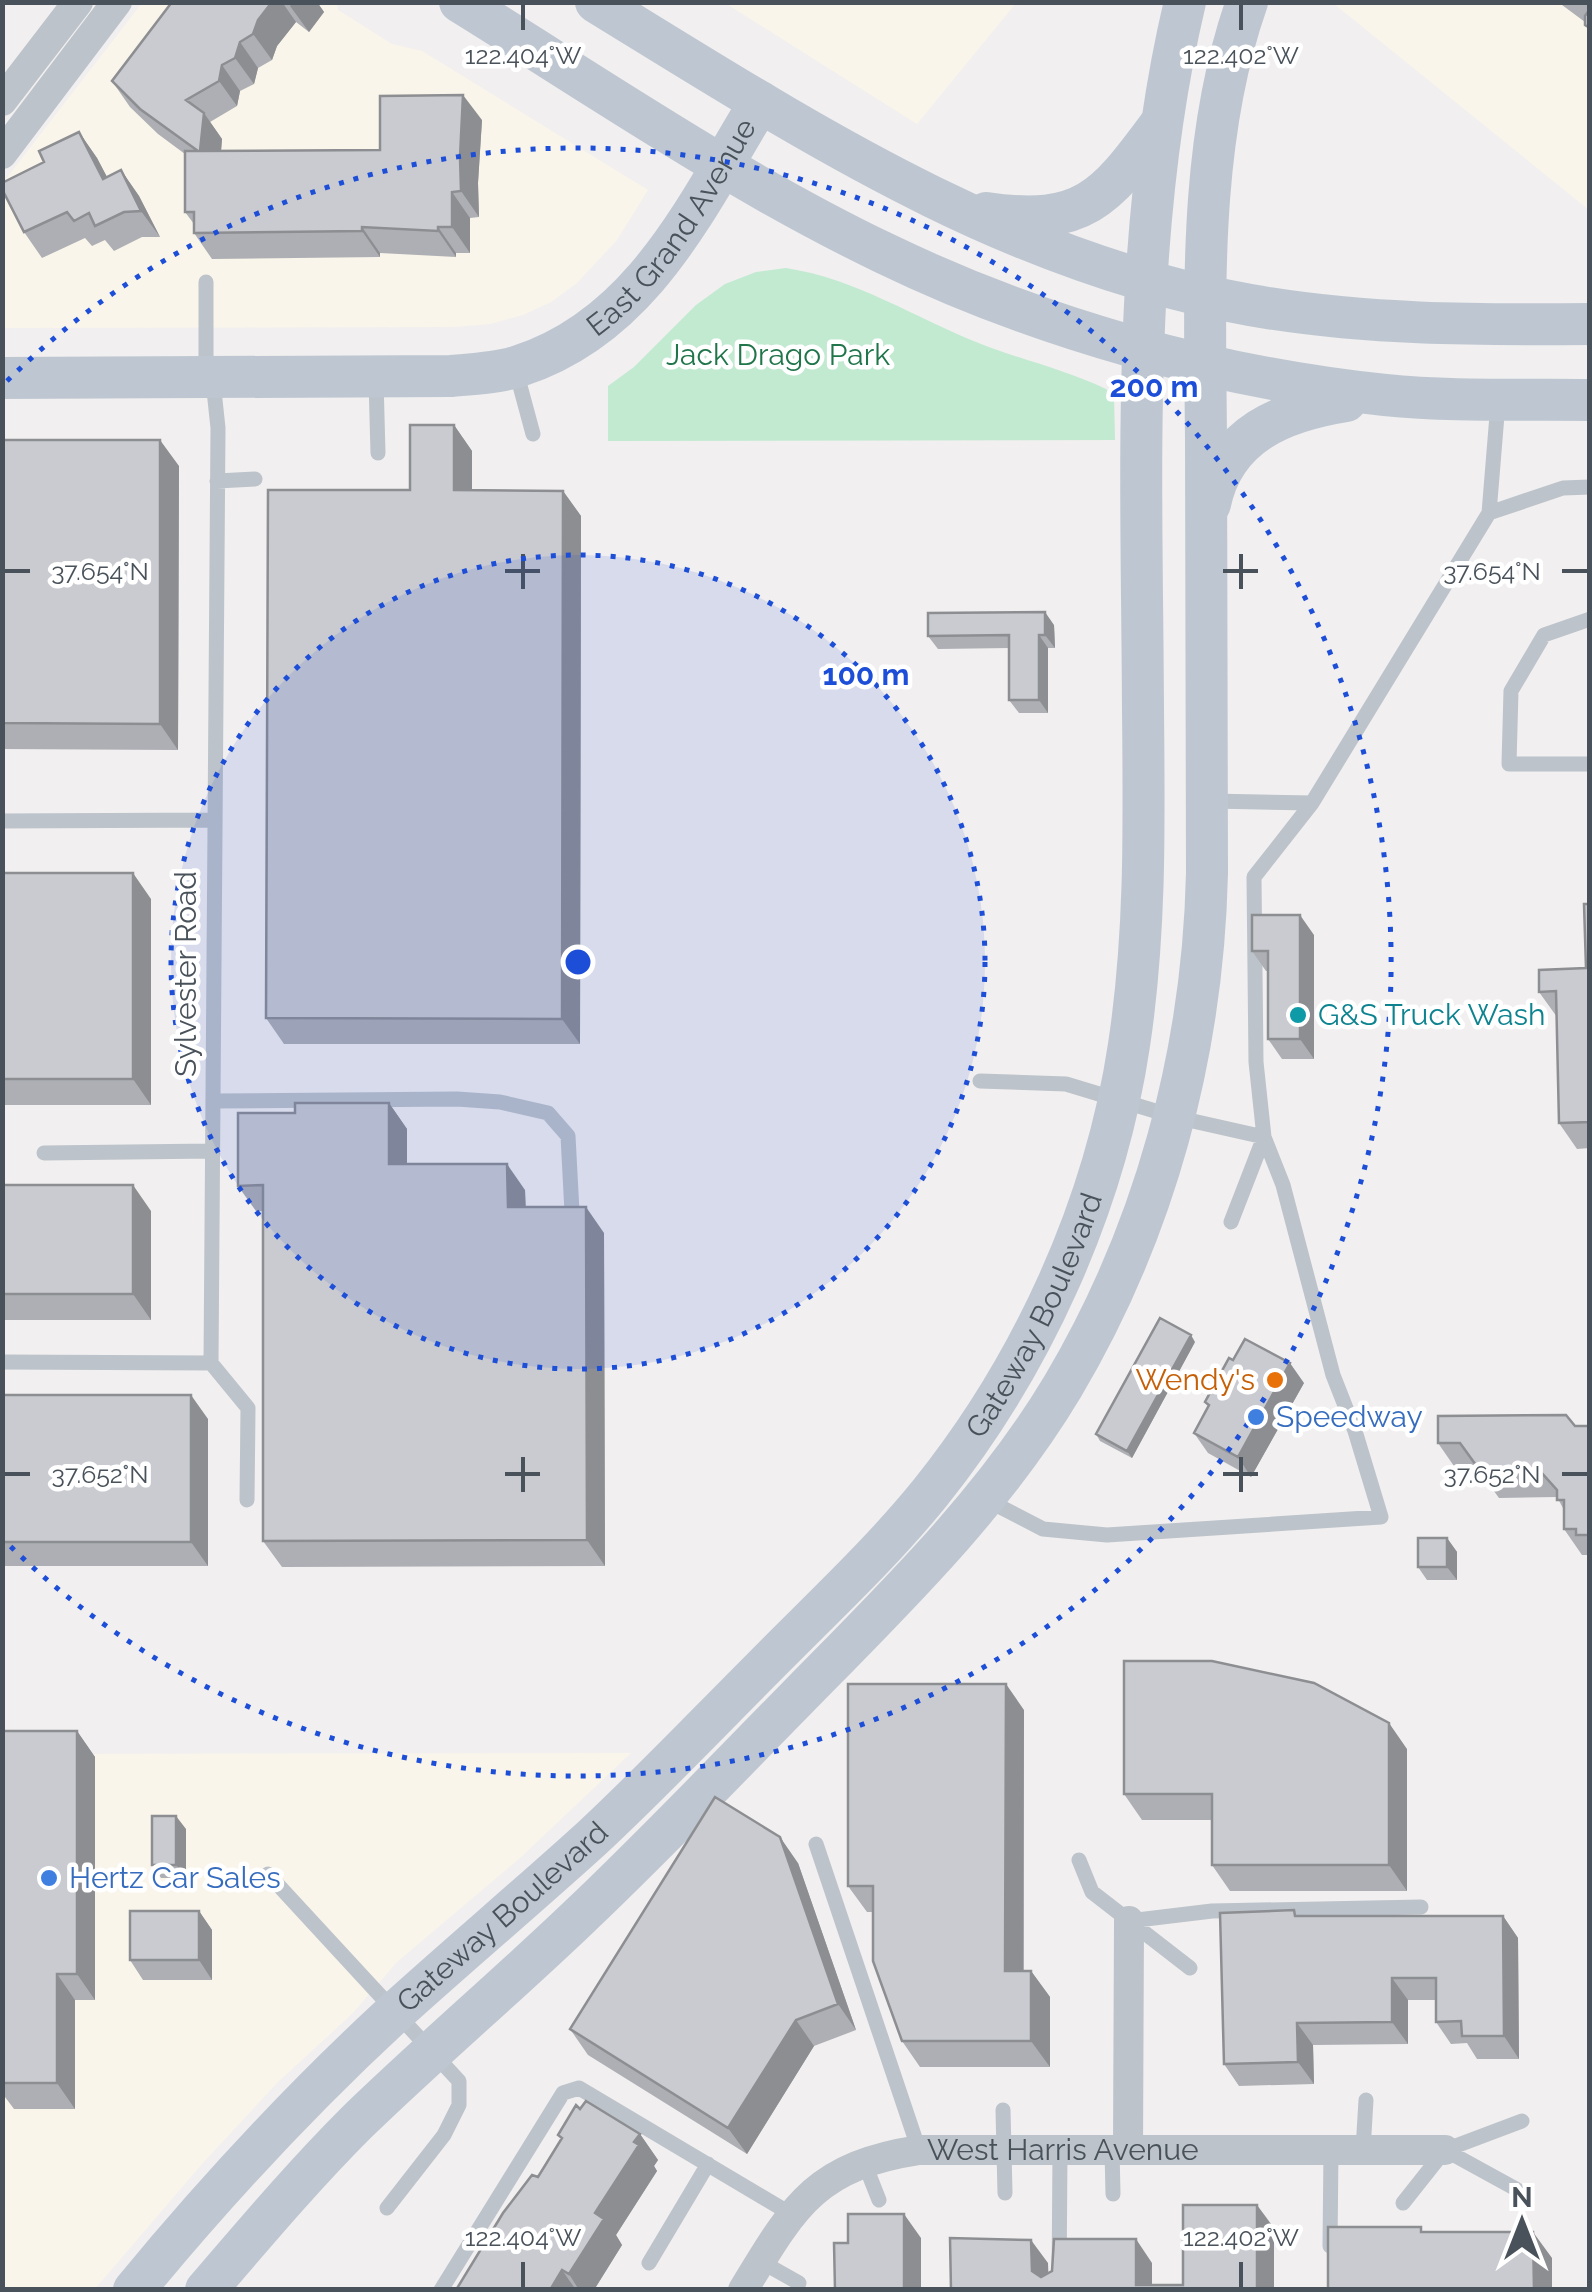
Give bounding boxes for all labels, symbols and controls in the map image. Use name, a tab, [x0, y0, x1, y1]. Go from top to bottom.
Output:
text: 122.404°W	[465, 40, 581, 70]
text: 122.402°W	[1183, 40, 1299, 70]
street label: East Grand Avenue	[580, 112, 763, 343]
park label: Jack Drago Park	[666, 337, 890, 372]
text: 200 m	[1110, 369, 1198, 404]
text: 37.654°N	[51, 556, 149, 586]
text: 37.654°N	[1443, 556, 1541, 586]
text: 100 m	[823, 657, 909, 692]
street label: Sylvester Road	[168, 871, 203, 1077]
centre of rings	[560, 944, 596, 980]
place label: G&S Truck Wash	[1318, 997, 1546, 1032]
marker: G&S Truck Wash	[1287, 1004, 1309, 1026]
street label: Gateway Boulevard	[958, 1188, 1109, 1444]
place label: Wendy's	[1135, 1362, 1255, 1397]
marker: Wendy's	[1264, 1369, 1286, 1391]
place label: Speedway	[1276, 1399, 1423, 1434]
marker: Speedway	[1245, 1406, 1267, 1428]
text: 37.652°N	[51, 1459, 149, 1489]
text: 37.652°N	[1443, 1459, 1541, 1489]
street label: Gateway Boulevard	[390, 1814, 615, 2019]
place label: Hertz Car Sales	[69, 1860, 281, 1895]
marker: Hertz Car Sales	[38, 1867, 60, 1889]
street label: West Harris Avenue	[927, 2132, 1199, 2167]
north arrow	[1472, 2172, 1572, 2272]
text: N	[1511, 2181, 1533, 2214]
text: 122.404°W	[465, 2222, 581, 2252]
text: 122.402°W	[1183, 2222, 1299, 2252]

